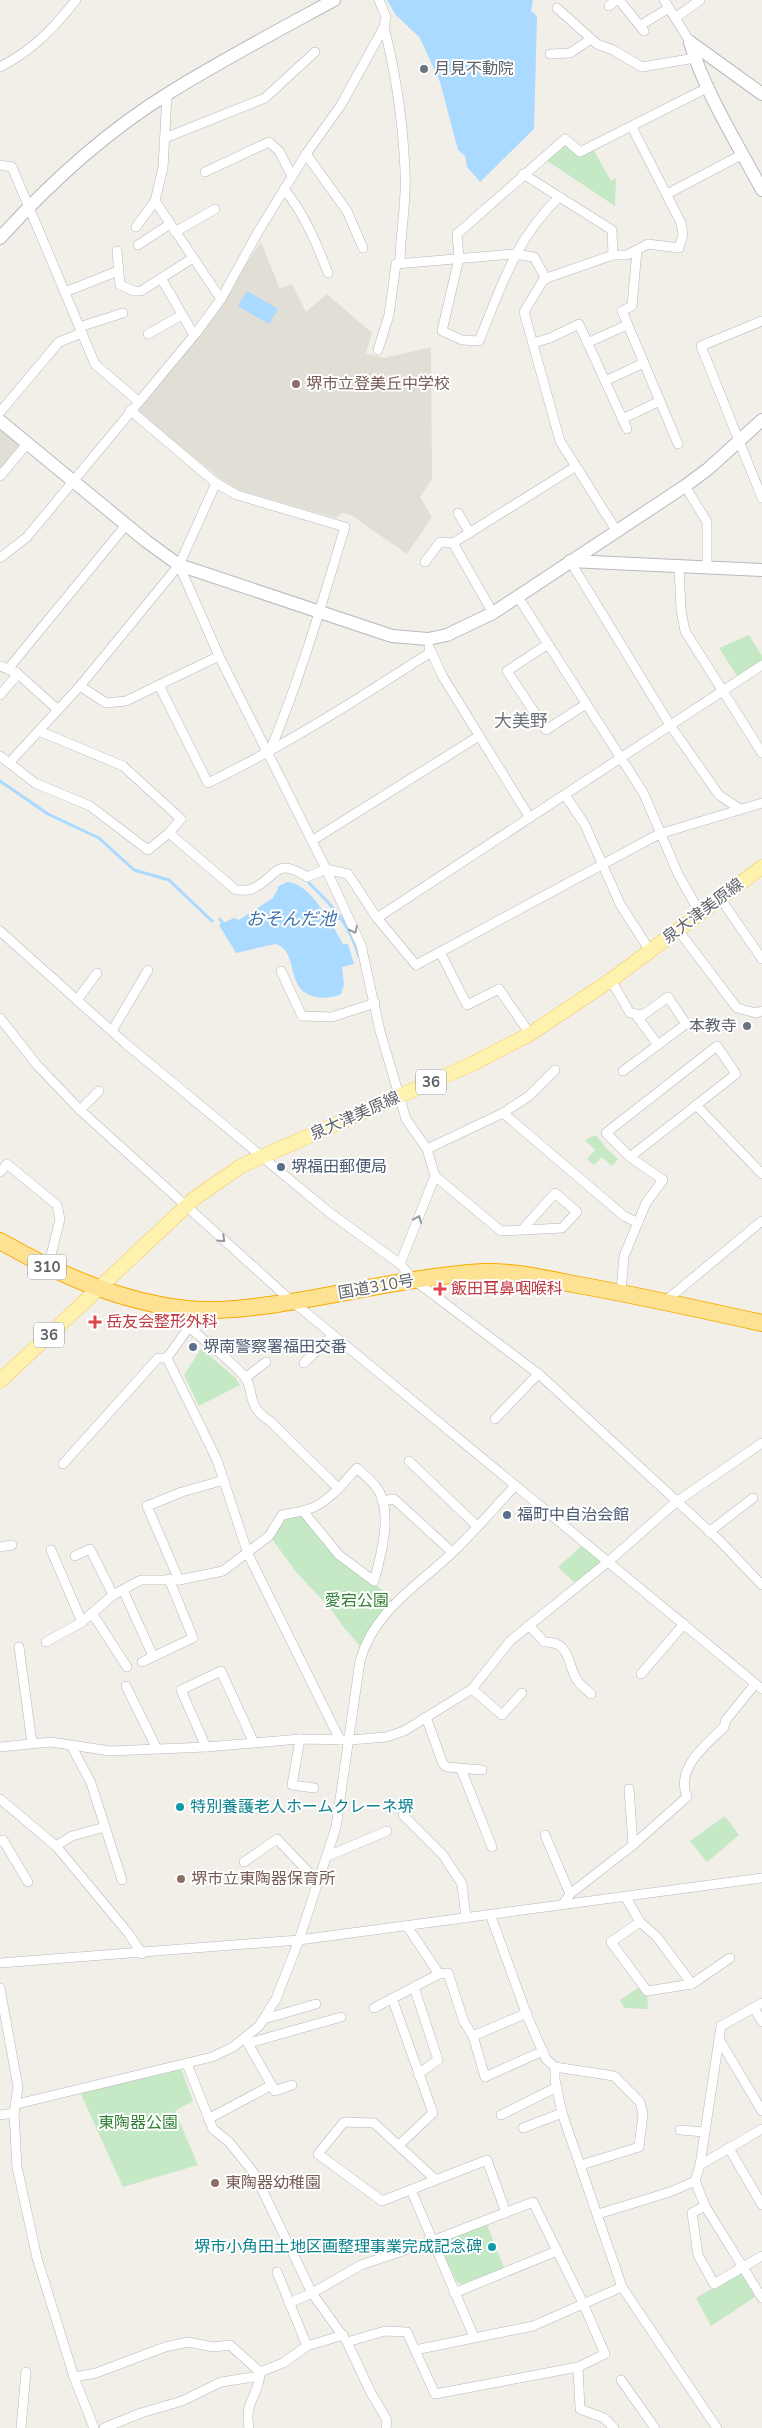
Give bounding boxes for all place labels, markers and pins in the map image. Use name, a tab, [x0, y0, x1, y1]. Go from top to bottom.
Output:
place label: 月見不動院	[434, 58, 514, 80]
marker: 月見不動院	[418, 63, 430, 75]
place label: 堺市立登美丘中学校	[306, 373, 450, 395]
marker: 堺市立登美丘中学校	[290, 378, 302, 390]
place label: 本教寺	[689, 1015, 737, 1037]
marker: 本教寺	[741, 1020, 753, 1032]
place label: 堺福田郵便局	[291, 1156, 387, 1178]
marker: 堺福田郵便局	[275, 1161, 287, 1173]
place label: 飯田耳鼻咽喉科	[451, 1278, 563, 1300]
marker: 飯田耳鼻咽喉科	[433, 1282, 447, 1296]
place label: 岳友会整形外科	[106, 1311, 218, 1333]
marker: 岳友会整形外科	[88, 1315, 102, 1329]
place label: 堺南警察署福田交番	[203, 1336, 347, 1358]
marker: 堺南警察署福田交番	[187, 1341, 199, 1353]
place label: 福町中自治会館	[517, 1504, 629, 1526]
marker: 福町中自治会館	[501, 1509, 513, 1521]
place label: 特別養護老人ホームクレーネ堺	[190, 1796, 414, 1818]
marker: 特別養護老人ホームクレーネ堺	[174, 1801, 186, 1813]
place label: 堺市立東陶器保育所	[191, 1868, 335, 1890]
marker: 堺市立東陶器保育所	[175, 1873, 187, 1885]
place label: 東陶器幼稚園	[225, 2172, 321, 2194]
marker: 東陶器幼稚園	[209, 2177, 221, 2189]
place label: 堺市小角田土地区画整理事業完成記念碑	[194, 2236, 482, 2258]
marker: 堺市小角田土地区画整理事業完成記念碑	[486, 2241, 498, 2253]

